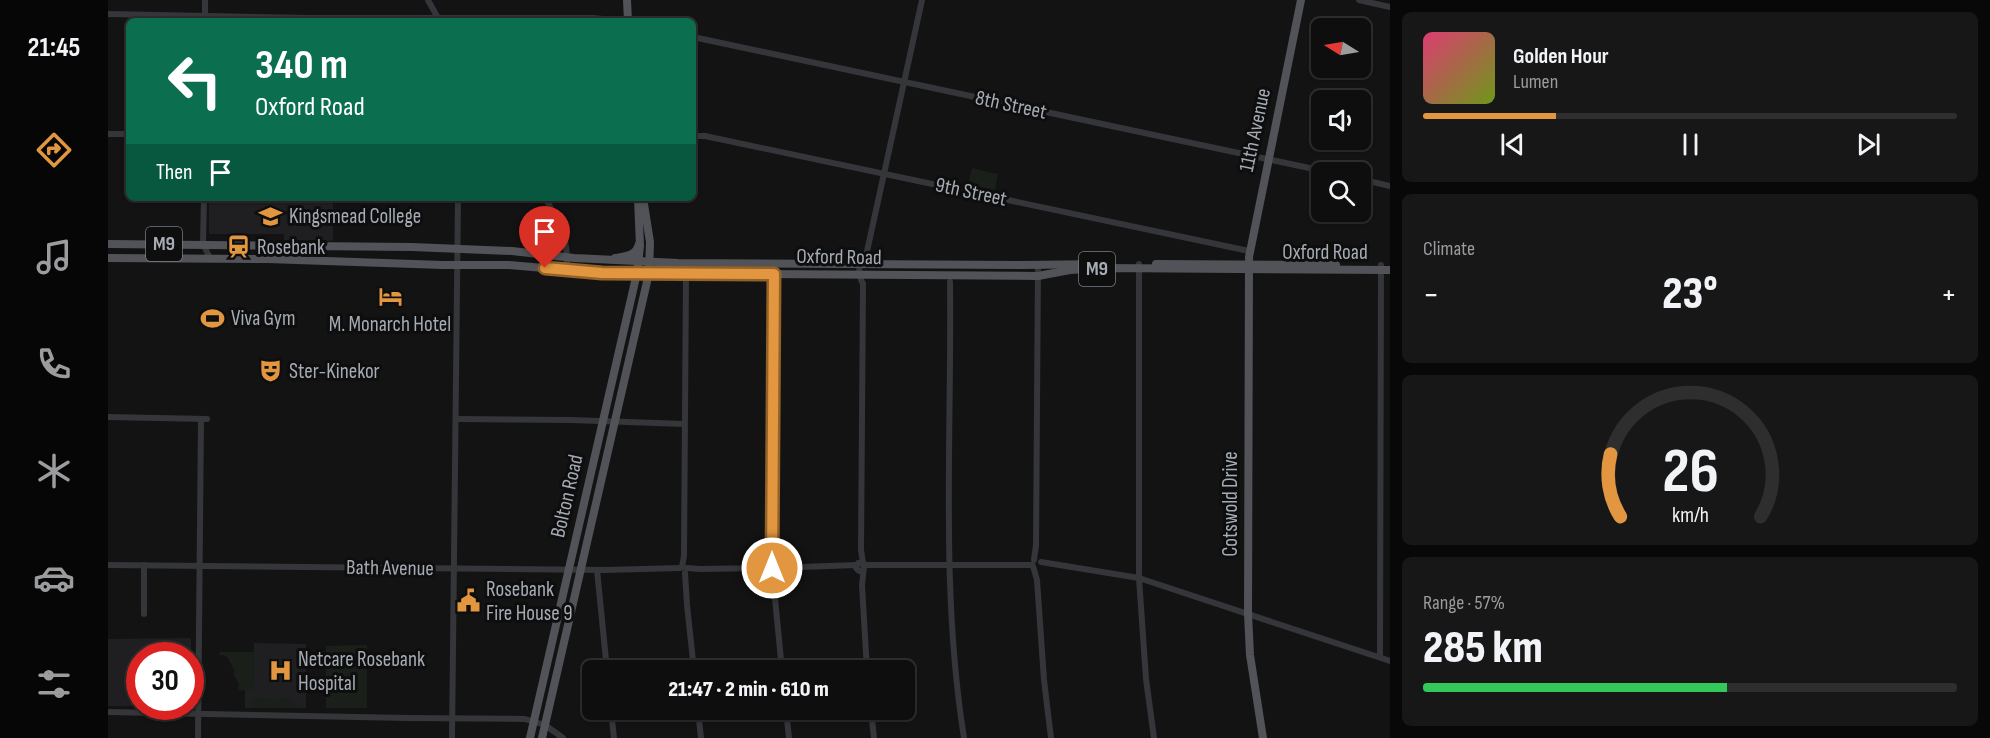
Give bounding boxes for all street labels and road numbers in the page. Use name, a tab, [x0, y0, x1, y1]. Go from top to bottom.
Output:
street label: 8th Street	[973, 85, 1049, 125]
street label: 11th Avenue	[1234, 86, 1276, 174]
street label: 9th Street	[933, 172, 1009, 212]
road number: M9	[146, 227, 182, 261]
street label: Oxford Road	[1282, 240, 1368, 265]
street label: Oxford Road	[796, 244, 882, 270]
road number: M9	[1079, 252, 1115, 286]
street label: Cotswold Drive	[1218, 451, 1243, 557]
street label: Bolton Road	[545, 452, 589, 540]
street label: Bath Avenue	[346, 555, 434, 581]

